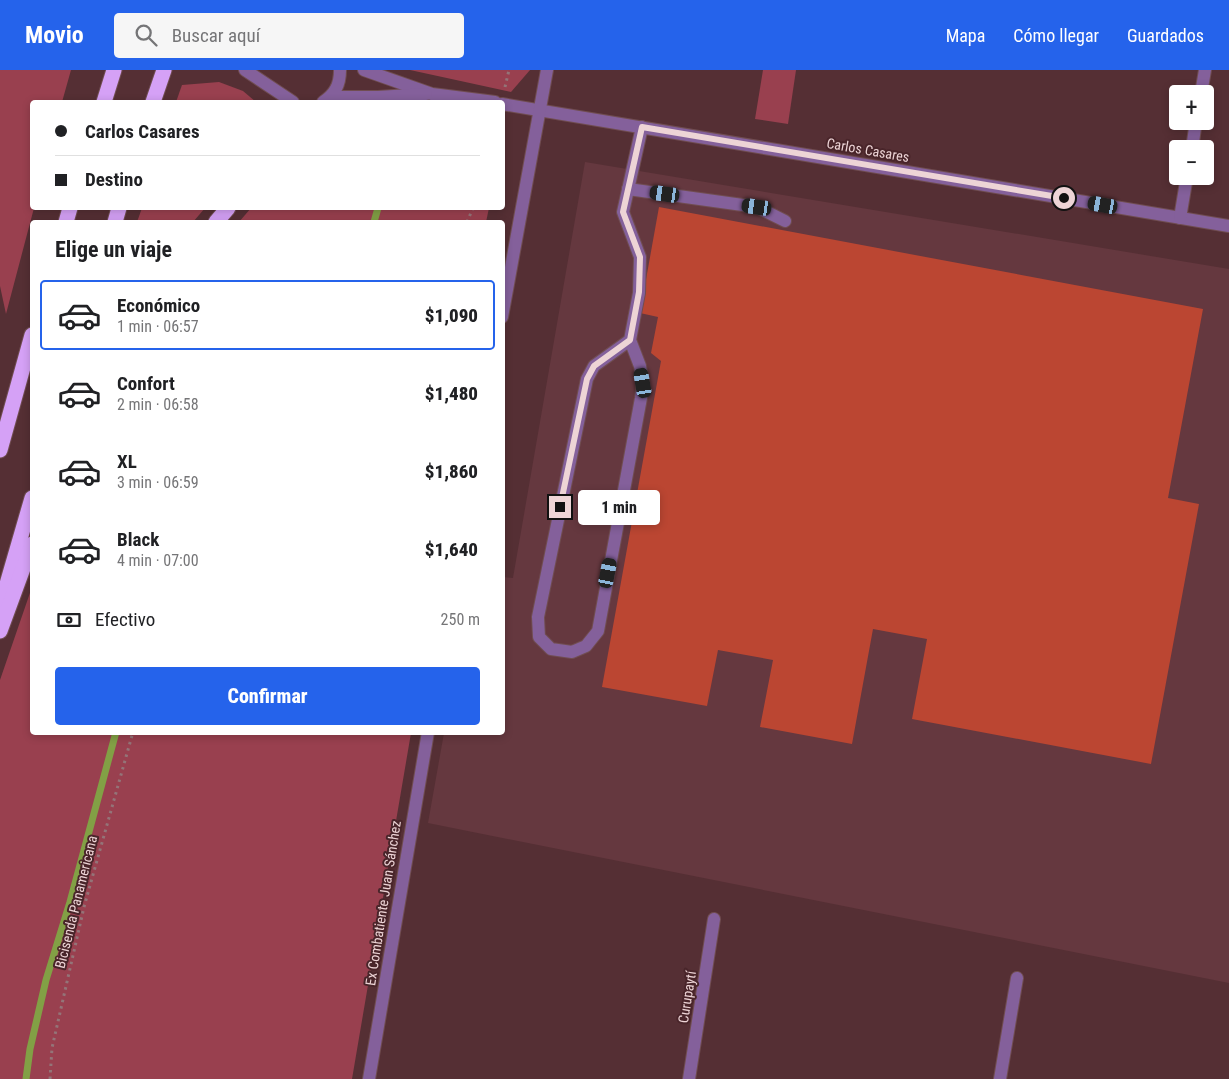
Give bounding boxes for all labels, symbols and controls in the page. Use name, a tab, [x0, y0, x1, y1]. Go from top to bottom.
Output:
search box	[114, 13, 464, 58]
text: Movio	[25, 21, 84, 49]
icon: search	[132, 21, 160, 49]
text: Buscar aquí	[172, 24, 260, 47]
text: Mapa	[946, 25, 985, 46]
text: Cómo llegar	[1013, 25, 1099, 46]
text: Guardados	[1127, 25, 1204, 46]
map controls	[1169, 85, 1214, 185]
button: +	[1169, 85, 1214, 130]
text: Carlos Casares	[85, 120, 200, 143]
street label: Carlos Casares	[825, 135, 911, 165]
button: −	[1169, 140, 1214, 185]
text: Destino	[85, 168, 143, 191]
car	[649, 184, 680, 204]
route start	[1053, 187, 1075, 209]
car	[1086, 195, 1119, 215]
car	[741, 197, 772, 217]
text: Elige un viaje	[55, 237, 172, 262]
icon: car	[57, 293, 102, 338]
text: Económico	[117, 294, 200, 317]
text: $1,090	[425, 304, 478, 327]
text: 1 min · 06:57	[117, 317, 199, 336]
car	[633, 367, 652, 399]
icon: car	[57, 371, 102, 416]
text: Confort	[117, 372, 175, 395]
text: $1,480	[425, 382, 478, 405]
text: 2 min · 06:58	[117, 395, 199, 414]
icon: car	[57, 449, 102, 494]
text: XL	[117, 450, 137, 473]
text: $1,860	[425, 460, 478, 483]
text: 3 min · 06:59	[117, 473, 199, 492]
callout: 1 min	[578, 490, 660, 524]
route end	[549, 496, 571, 518]
text: 1 min	[601, 498, 637, 517]
icon: car	[57, 527, 102, 572]
text: Black	[117, 528, 159, 551]
text: $1,640	[425, 538, 478, 561]
text: 4 min · 07:00	[117, 551, 199, 570]
car	[597, 557, 618, 589]
icon: cash	[55, 606, 83, 634]
text: Efectivo	[95, 608, 155, 631]
text: 250 m	[441, 610, 480, 629]
button: Confirmar	[55, 667, 480, 725]
street label: Ex Combatiente Juan Sánchez	[362, 819, 404, 987]
street label: Bicisenda Panamericana	[52, 834, 100, 970]
street label: Curupaytí	[675, 969, 699, 1024]

